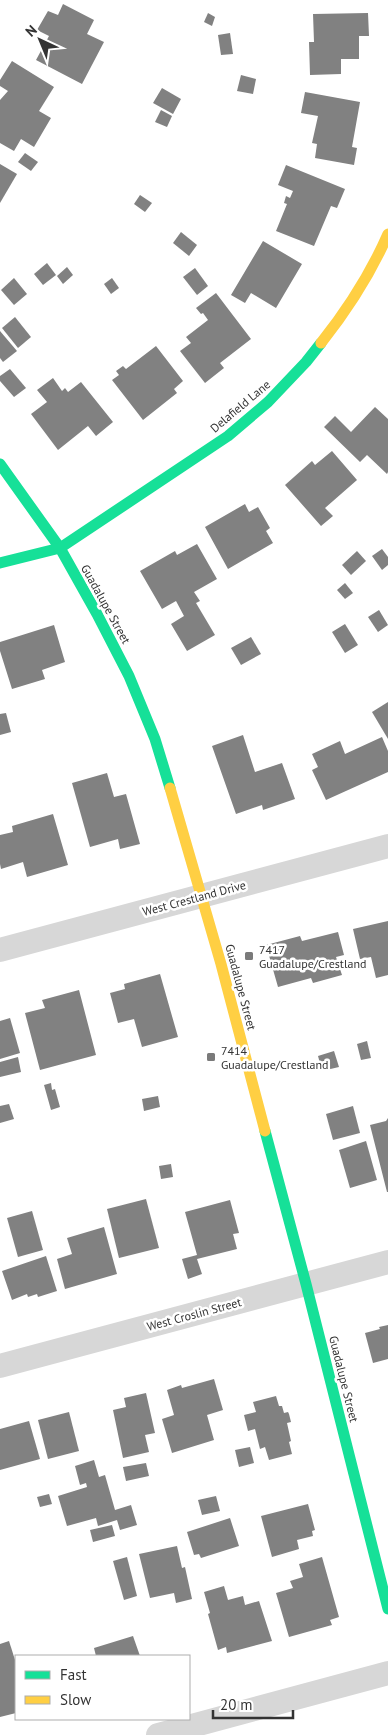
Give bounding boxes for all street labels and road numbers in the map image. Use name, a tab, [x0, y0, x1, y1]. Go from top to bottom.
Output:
street label: Delafield Lane	[207, 377, 273, 435]
street label: Guadalupe Street	[78, 562, 134, 646]
street label: West Crestland Drive	[141, 877, 247, 919]
street label: Guadalupe Street	[222, 942, 260, 1032]
street label: West Croslin Street	[145, 1294, 243, 1334]
street label: Guadalupe Street	[326, 1334, 362, 1424]

